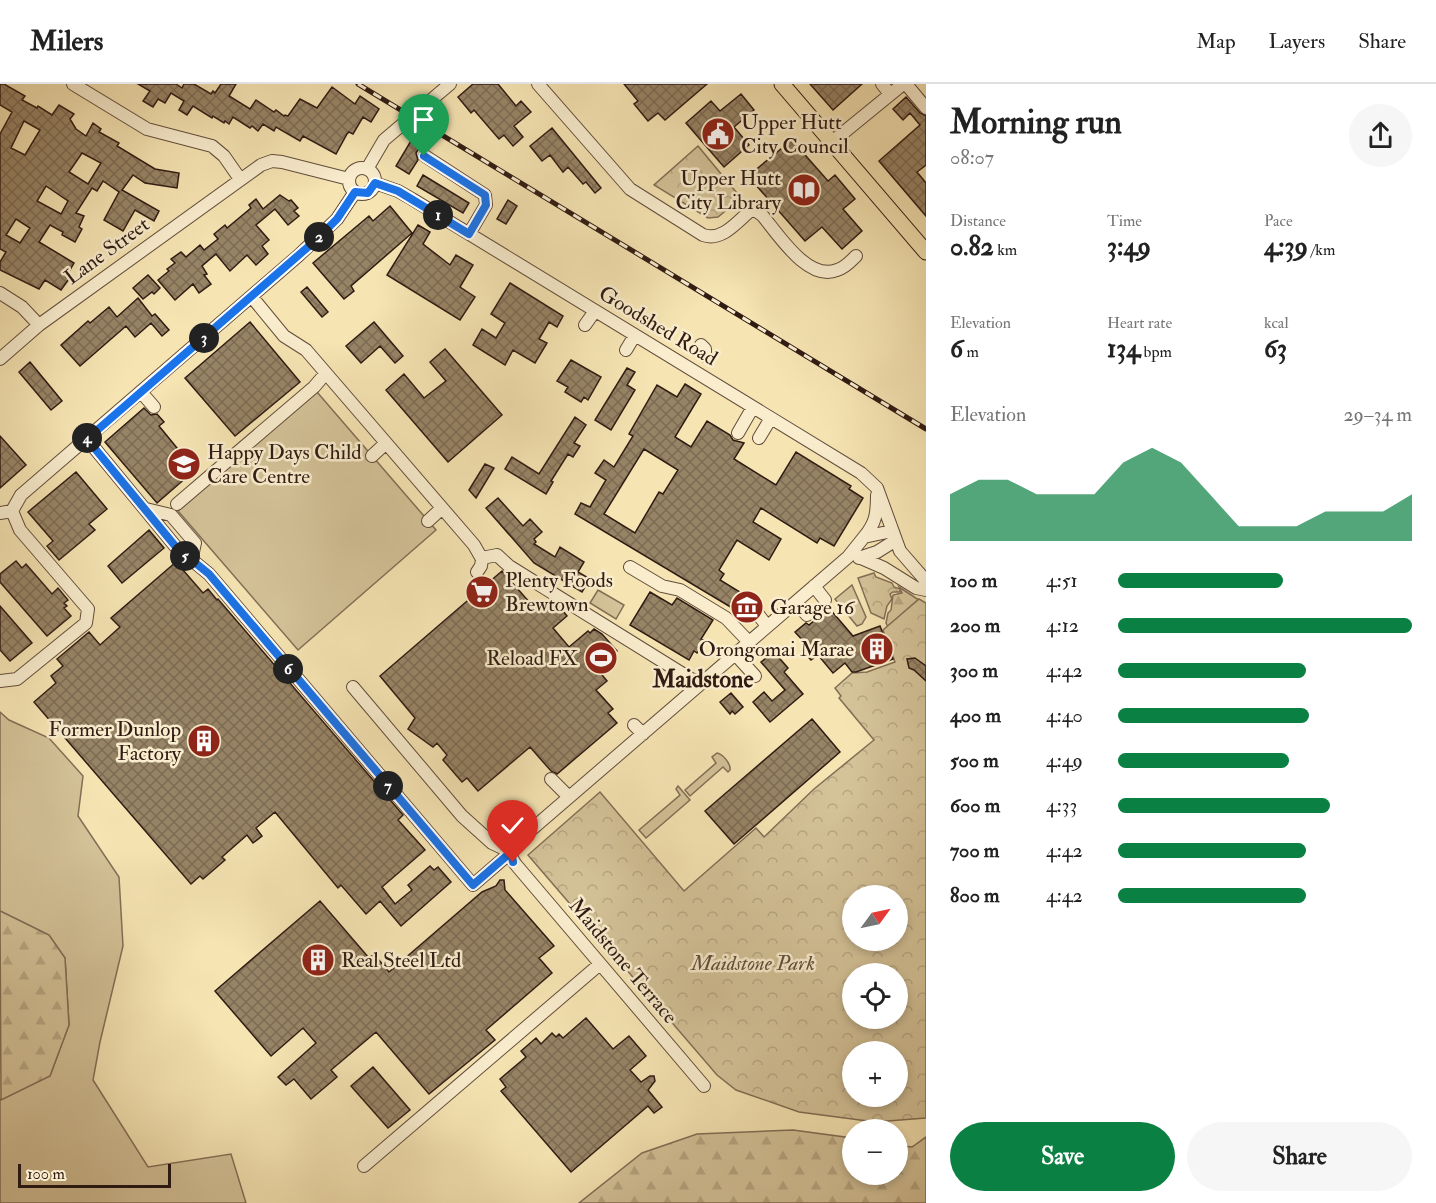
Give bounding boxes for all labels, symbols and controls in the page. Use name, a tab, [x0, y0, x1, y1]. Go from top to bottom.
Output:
text: Milers	[30, 24, 103, 59]
text: Map	[1196, 28, 1236, 55]
text: Layers	[1269, 28, 1325, 55]
text: Share	[1358, 28, 1406, 55]
pin	[398, 94, 449, 156]
text: Morning run	[950, 102, 1122, 143]
icon: arrive	[407, 103, 440, 136]
button: share	[1349, 104, 1412, 167]
place label: Upper Hutt City Council	[741, 109, 849, 160]
public building icon: Upper Hutt City Council	[700, 116, 736, 152]
text: 08:07	[950, 145, 994, 170]
place label: Upper Hutt City Library	[675, 165, 782, 216]
library icon: Upper Hutt City Library	[786, 172, 822, 208]
pin: 1	[423, 200, 453, 230]
text: 1	[435, 205, 441, 225]
street label: Lane Street	[59, 211, 155, 291]
text: Distance	[950, 211, 1006, 231]
text: Time	[1107, 211, 1142, 231]
text: Pace	[1264, 211, 1293, 231]
pin: 2	[304, 222, 334, 252]
text: 2	[315, 227, 323, 247]
text: 0.82	[950, 231, 994, 263]
text: 3:49	[1107, 231, 1151, 263]
text: 4:39	[1264, 231, 1308, 263]
text: km	[994, 240, 1017, 260]
text: /km	[1308, 240, 1335, 260]
street label: Goodshed Road	[594, 280, 723, 372]
text: Elevation	[950, 313, 1011, 333]
text: Heart rate	[1107, 313, 1172, 333]
text: kcal	[1264, 313, 1289, 333]
pin: 3	[189, 323, 219, 353]
text: 3	[201, 328, 207, 348]
text: 6	[950, 333, 963, 365]
text: 134	[1107, 333, 1140, 365]
text: 63	[1264, 333, 1287, 365]
text: m	[963, 342, 979, 362]
text: bpm	[1140, 342, 1172, 362]
text: Elevation	[950, 402, 1026, 427]
text: 29–34 m	[1343, 402, 1412, 427]
pin: 4	[72, 423, 102, 453]
text: 4	[83, 428, 91, 448]
place label: Happy Days Child Care Centre	[207, 439, 362, 490]
school or university icon: Happy Days Child Care Centre	[166, 446, 202, 482]
pin: 5	[170, 541, 200, 571]
text: 5	[181, 546, 189, 566]
place label: Plenty Foods Brewtown	[505, 567, 613, 618]
text: 100 m	[950, 568, 997, 593]
text: 4:51	[1046, 568, 1078, 593]
supermarket icon: Plenty Foods Brewtown	[464, 574, 500, 610]
museum icon: Garage 16	[729, 589, 765, 625]
place label: Garage 16	[770, 594, 856, 621]
text: 200 m	[950, 613, 1000, 638]
text: 4:12	[1046, 613, 1079, 638]
building icon: Orongomai Marae	[859, 631, 895, 667]
place label: Orongomai Marae	[699, 636, 854, 663]
sports icon: Reload FX	[583, 640, 619, 676]
place label: Reload FX	[486, 645, 578, 672]
pin: 6	[273, 654, 303, 684]
text: 300 m	[950, 658, 998, 683]
text: 4:42	[1046, 658, 1083, 683]
text: 6	[284, 659, 292, 679]
district label: Maidstone	[652, 664, 753, 695]
text: 400 m	[950, 703, 1001, 728]
text: 4:40	[1046, 703, 1083, 728]
place label: Former Dunlop Factory	[48, 716, 182, 767]
building icon: Former Dunlop Factory	[186, 723, 222, 759]
text: 500 m	[950, 748, 999, 773]
text: 4:49	[1046, 748, 1083, 773]
pin: 7	[373, 771, 403, 801]
text: 7	[384, 776, 392, 796]
text: 600 m	[950, 793, 1000, 818]
text: 4:33	[1046, 793, 1077, 818]
pin	[487, 800, 538, 862]
icon: check	[496, 809, 529, 842]
text: 700 m	[950, 838, 999, 863]
text: 4:42	[1046, 838, 1083, 863]
text: 800 m	[950, 883, 1000, 908]
text: 4:42	[1046, 883, 1083, 908]
north arrow	[842, 885, 908, 951]
map controls	[842, 885, 908, 1185]
street label: Maidstone Terrace	[563, 893, 684, 1030]
building icon: Real Steel Ltd	[300, 942, 336, 978]
place label: Real Steel Ltd	[341, 947, 462, 974]
park label: Maidstone Park	[689, 950, 815, 977]
button: locate	[842, 963, 908, 1029]
button: +	[842, 1041, 908, 1107]
button: −	[842, 1119, 908, 1185]
button: Save	[950, 1122, 1175, 1191]
button: Share	[1187, 1122, 1412, 1191]
scale bar	[18, 1161, 171, 1188]
text: 100 m	[27, 1164, 65, 1184]

